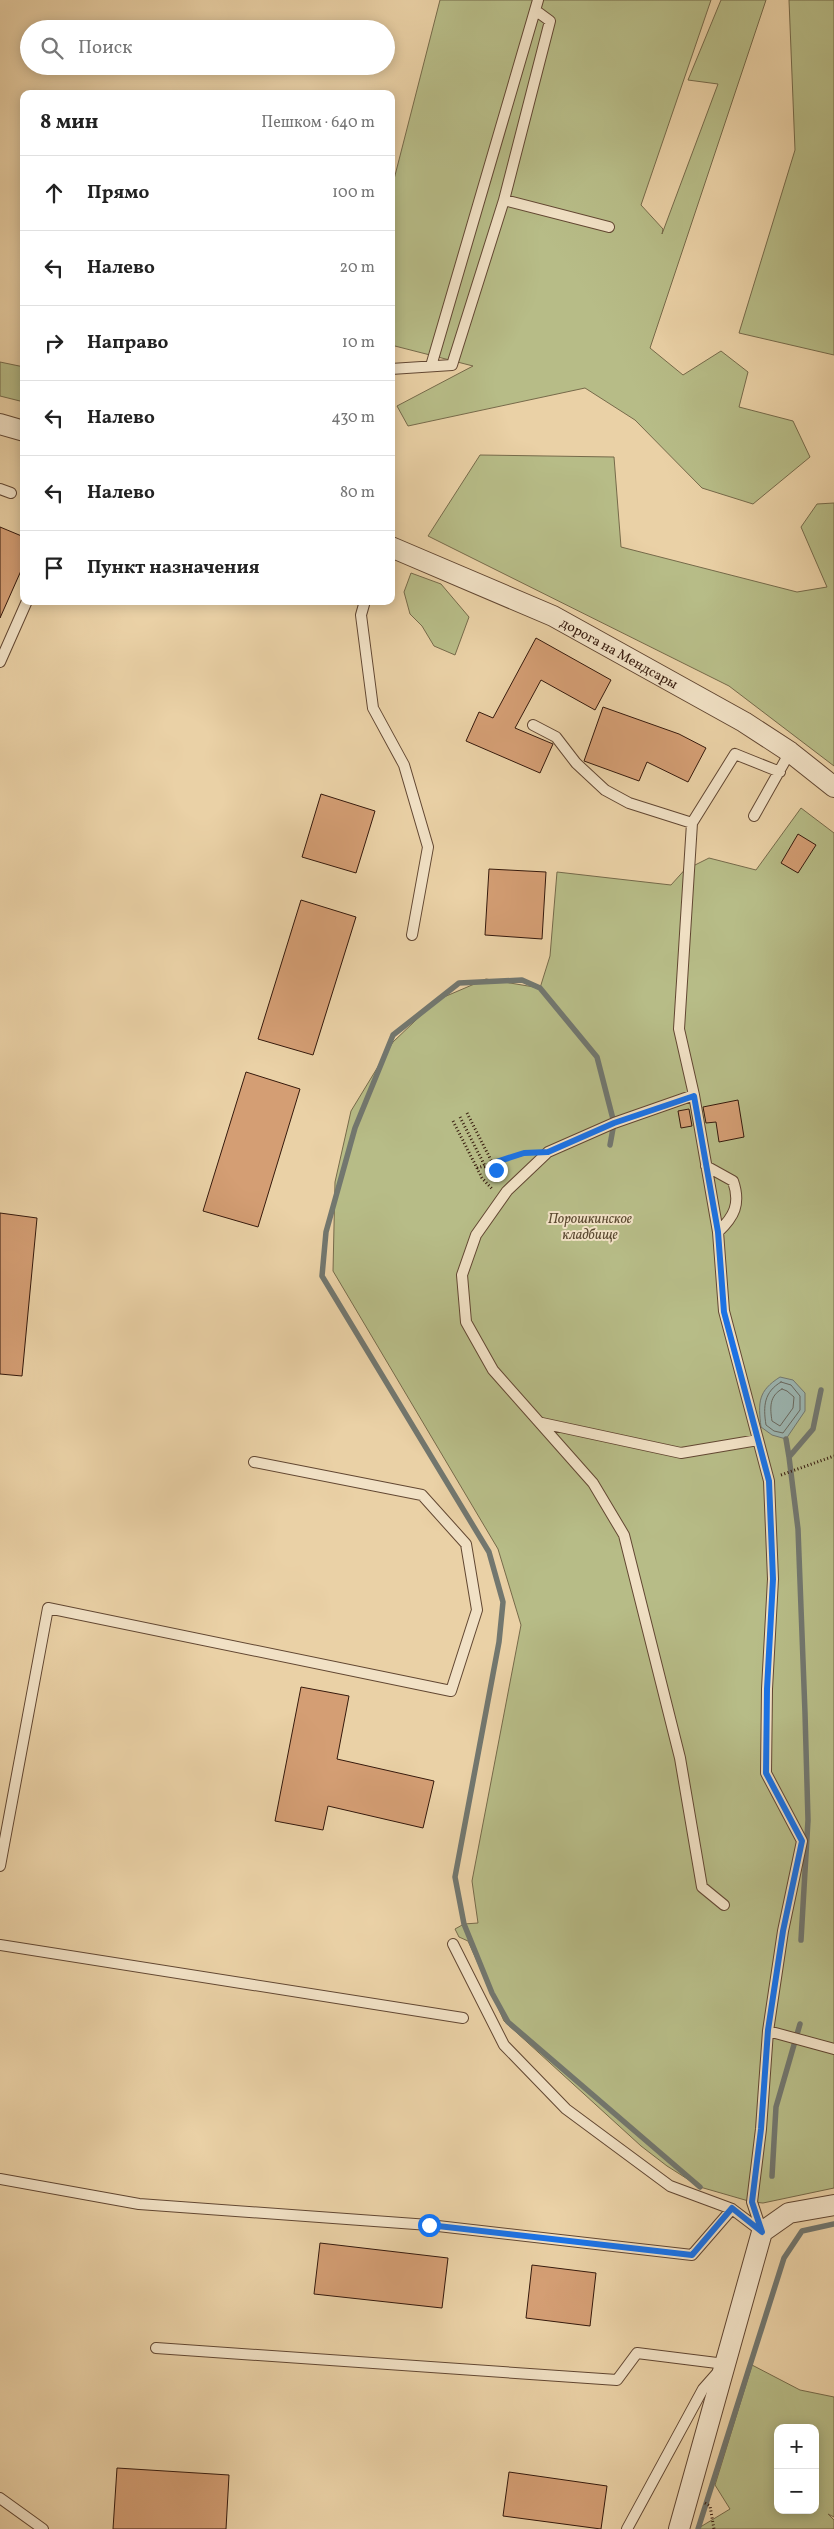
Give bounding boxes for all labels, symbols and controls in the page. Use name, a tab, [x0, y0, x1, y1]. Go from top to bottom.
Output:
search box	[20, 20, 395, 75]
icon: search	[38, 34, 66, 62]
text: Поиск	[78, 35, 132, 61]
text: 8 мин	[40, 108, 99, 137]
text: Пешком · 640 m	[261, 112, 375, 134]
icon: ahead	[40, 179, 68, 207]
text: Прямо	[87, 180, 149, 206]
text: 100 m	[332, 182, 375, 204]
icon: left	[40, 254, 68, 282]
text: Налево	[87, 255, 155, 281]
text: 20 m	[340, 257, 375, 279]
icon: right	[40, 329, 68, 357]
text: Направо	[87, 330, 169, 356]
text: 10 m	[342, 332, 375, 354]
icon: left	[40, 404, 68, 432]
text: Налево	[87, 405, 155, 431]
text: 430 m	[331, 407, 375, 429]
icon: left	[40, 479, 68, 507]
text: Налево	[87, 480, 155, 506]
text: 80 m	[340, 482, 375, 504]
icon: arrive	[40, 554, 68, 582]
text: Пункт назначения	[87, 555, 260, 581]
street label: дорога на Мендсары	[556, 614, 681, 694]
route end	[485, 1159, 508, 1182]
park label: Порошкинское кладбище	[548, 1210, 632, 1245]
route start	[418, 2214, 441, 2237]
map controls	[774, 2424, 819, 2514]
button: +	[774, 2424, 819, 2469]
button: −	[774, 2469, 819, 2514]

